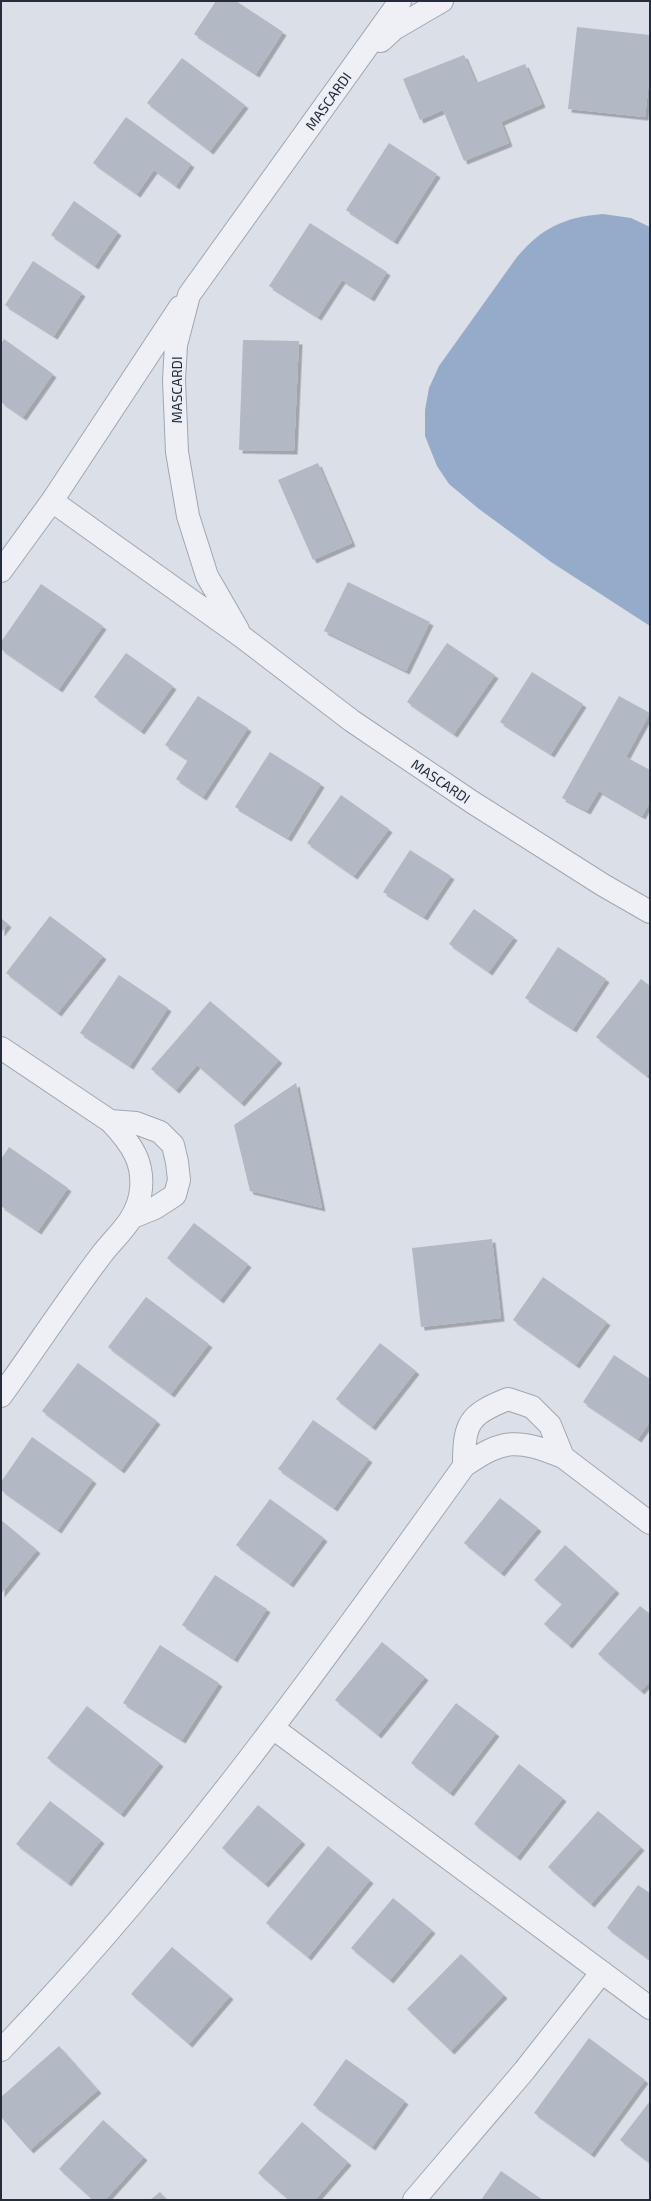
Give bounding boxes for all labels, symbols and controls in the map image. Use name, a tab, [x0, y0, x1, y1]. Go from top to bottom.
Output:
street label: MASCARDI	[301, 69, 355, 133]
street label: MASCARDI	[168, 356, 185, 424]
street label: MASCARDI	[408, 755, 474, 807]

